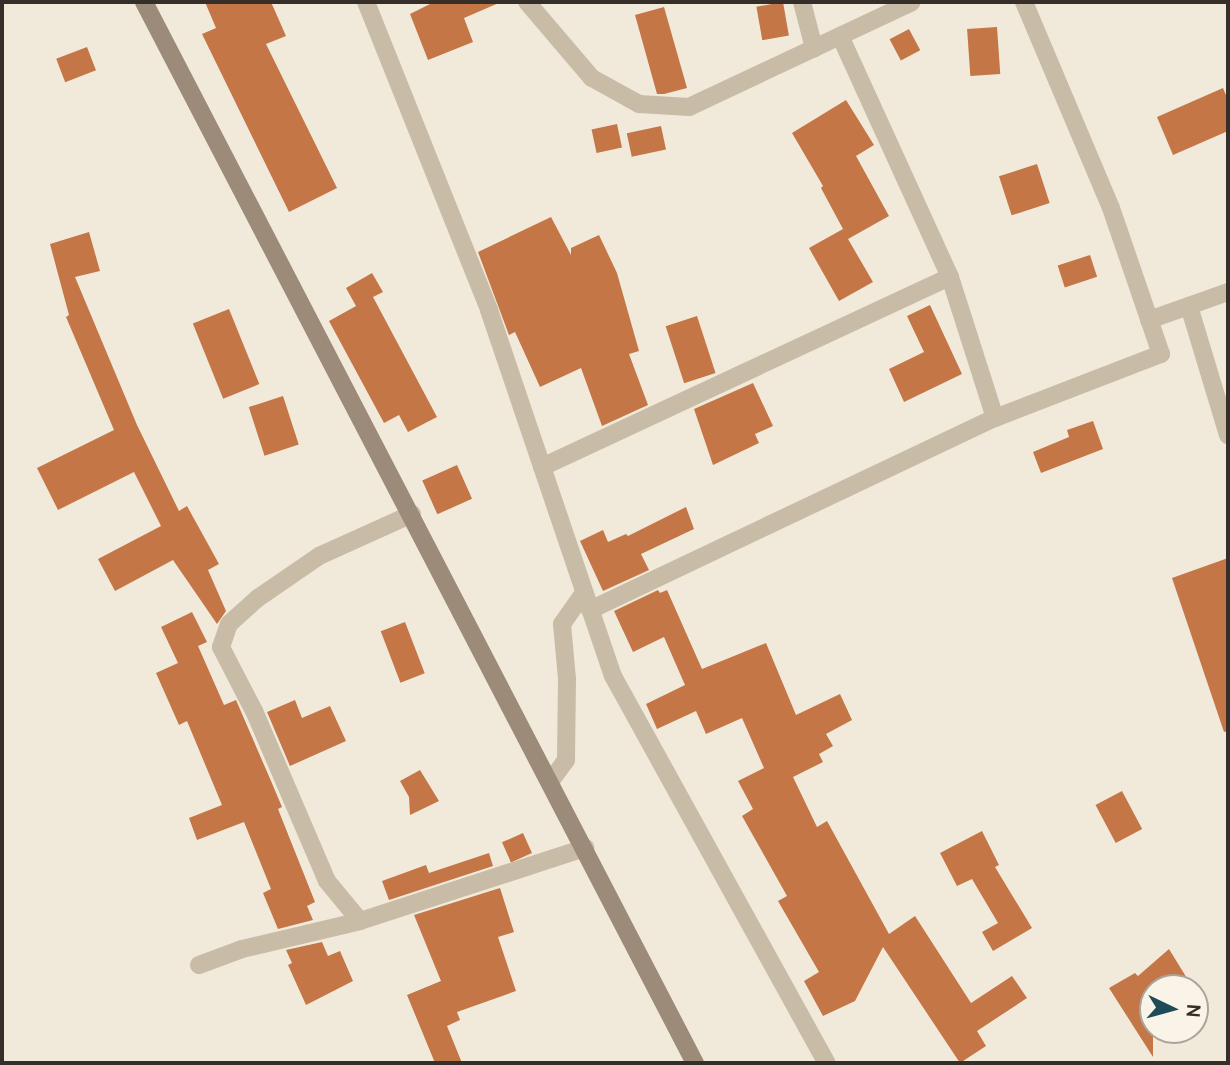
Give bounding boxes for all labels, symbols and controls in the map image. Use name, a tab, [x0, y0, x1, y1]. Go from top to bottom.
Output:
north arrow	[1139, 974, 1209, 1044]
text: N	[1181, 1003, 1205, 1018]

